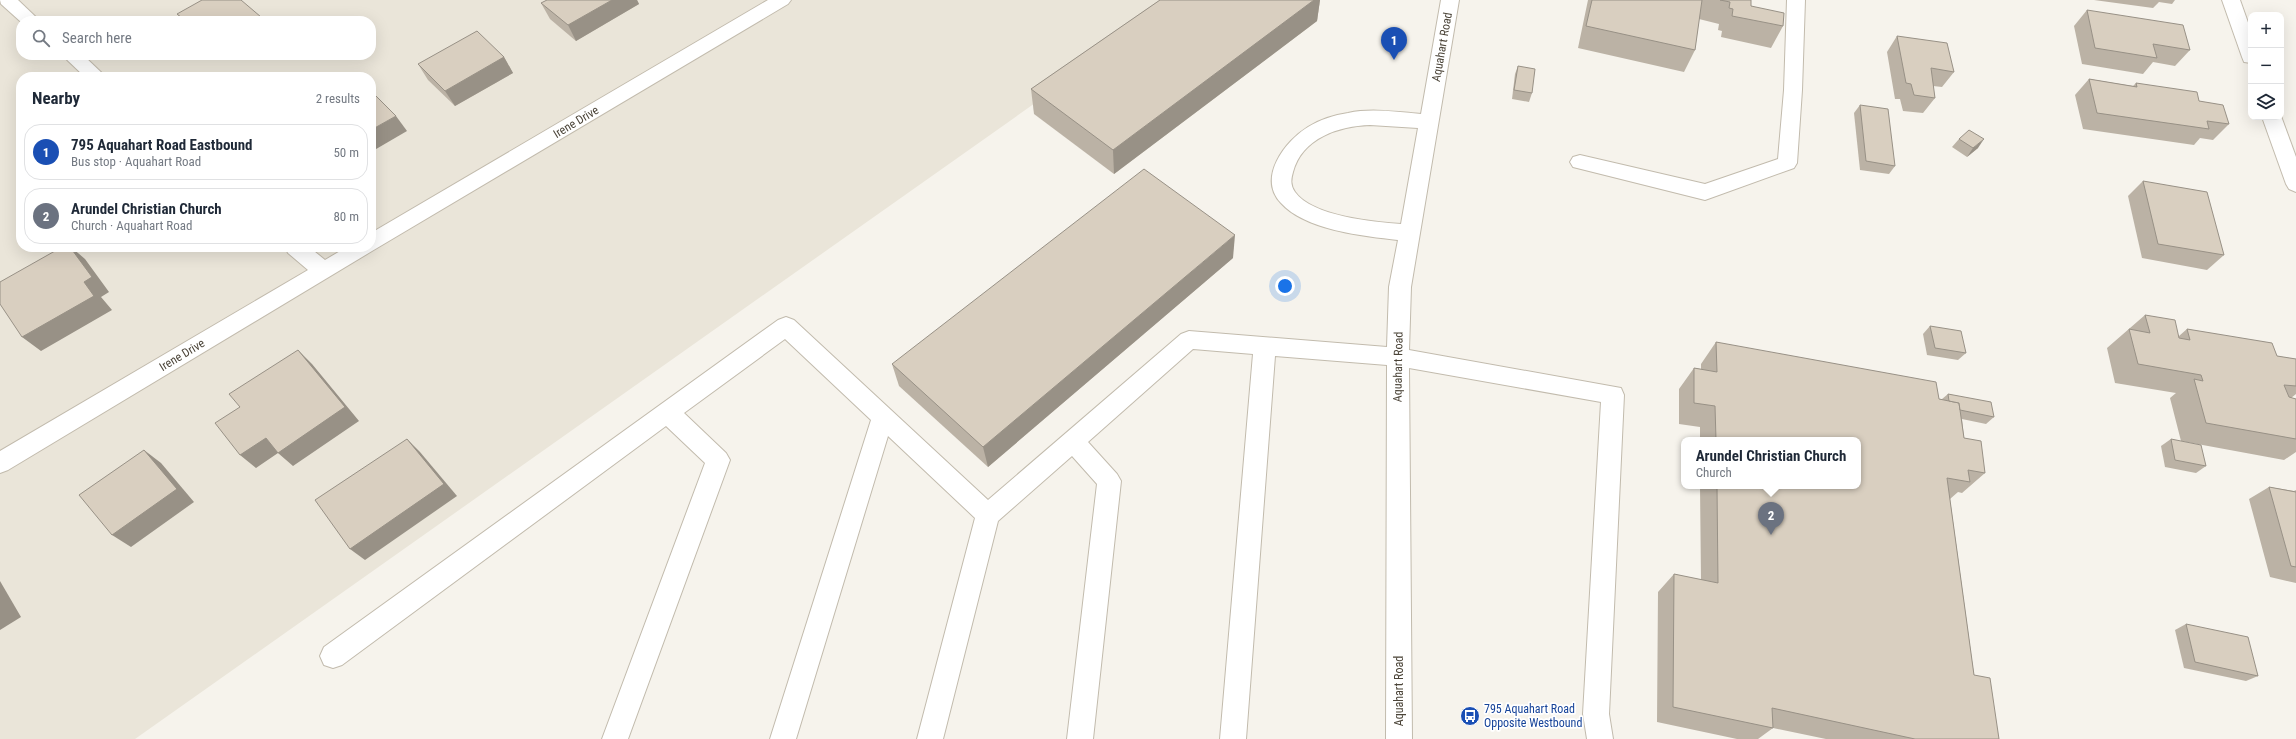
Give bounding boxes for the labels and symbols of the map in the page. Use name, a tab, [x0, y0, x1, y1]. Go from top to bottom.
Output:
street label: Aquahart Road	[1429, 11, 1455, 83]
pin: 1	[1381, 27, 1407, 60]
street label: Irene Drive	[551, 103, 601, 141]
your location	[1275, 276, 1295, 296]
street label: Aquahart Road	[1390, 332, 1406, 402]
street label: Irene Drive	[157, 336, 207, 374]
pin: 2	[1758, 502, 1784, 535]
street label: Aquahart Road	[1392, 656, 1406, 726]
place label: 795 Aquahart Road Opposite Westbound	[1484, 702, 1582, 730]
bus stop icon: 795 Aquahart Road Opposite Westbound	[1459, 705, 1481, 727]

